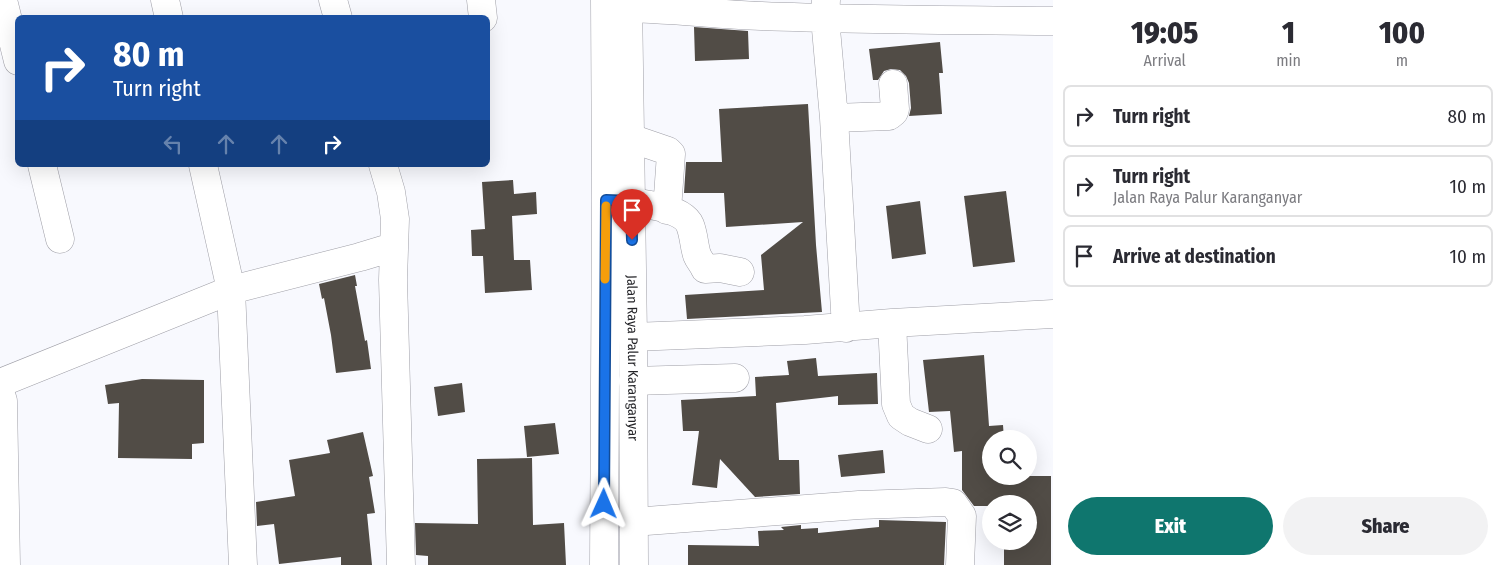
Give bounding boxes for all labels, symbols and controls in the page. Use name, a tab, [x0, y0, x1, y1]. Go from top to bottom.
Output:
text: 19:05	[1131, 15, 1198, 51]
text: 1	[1282, 15, 1295, 51]
text: 100	[1379, 15, 1425, 51]
text: 80 m	[113, 33, 185, 75]
icon: right	[30, 35, 95, 100]
text: Arrival	[1143, 51, 1186, 70]
text: min	[1276, 51, 1301, 70]
text: m	[1396, 51, 1408, 70]
text: Turn right	[113, 75, 201, 102]
icon: right	[1070, 102, 1098, 130]
text: Turn right	[1113, 105, 1190, 128]
text: 80 m	[1448, 105, 1486, 128]
icon: left	[159, 130, 187, 158]
icon: ahead	[212, 130, 240, 158]
icon: ahead	[265, 130, 293, 158]
icon: right	[318, 130, 346, 158]
text: Turn right	[1113, 165, 1190, 188]
icon: right	[1070, 172, 1098, 200]
text: 10 m	[1450, 175, 1486, 198]
text: Jalan Raya Palur Karanganyar	[1113, 188, 1302, 207]
pin	[611, 189, 653, 240]
icon: arrive	[618, 196, 646, 224]
icon: arrive	[1070, 242, 1098, 270]
text: Arrive at destination	[1113, 245, 1276, 268]
text: 10 m	[1450, 245, 1486, 268]
street label: Jalan Raya Palur Karanganyar	[624, 275, 642, 441]
map controls	[982, 430, 1037, 550]
button: search	[982, 430, 1037, 485]
position arrow	[577, 477, 629, 529]
button: layers	[982, 495, 1037, 550]
button: Exit	[1068, 497, 1273, 555]
button: Share	[1283, 497, 1488, 555]

